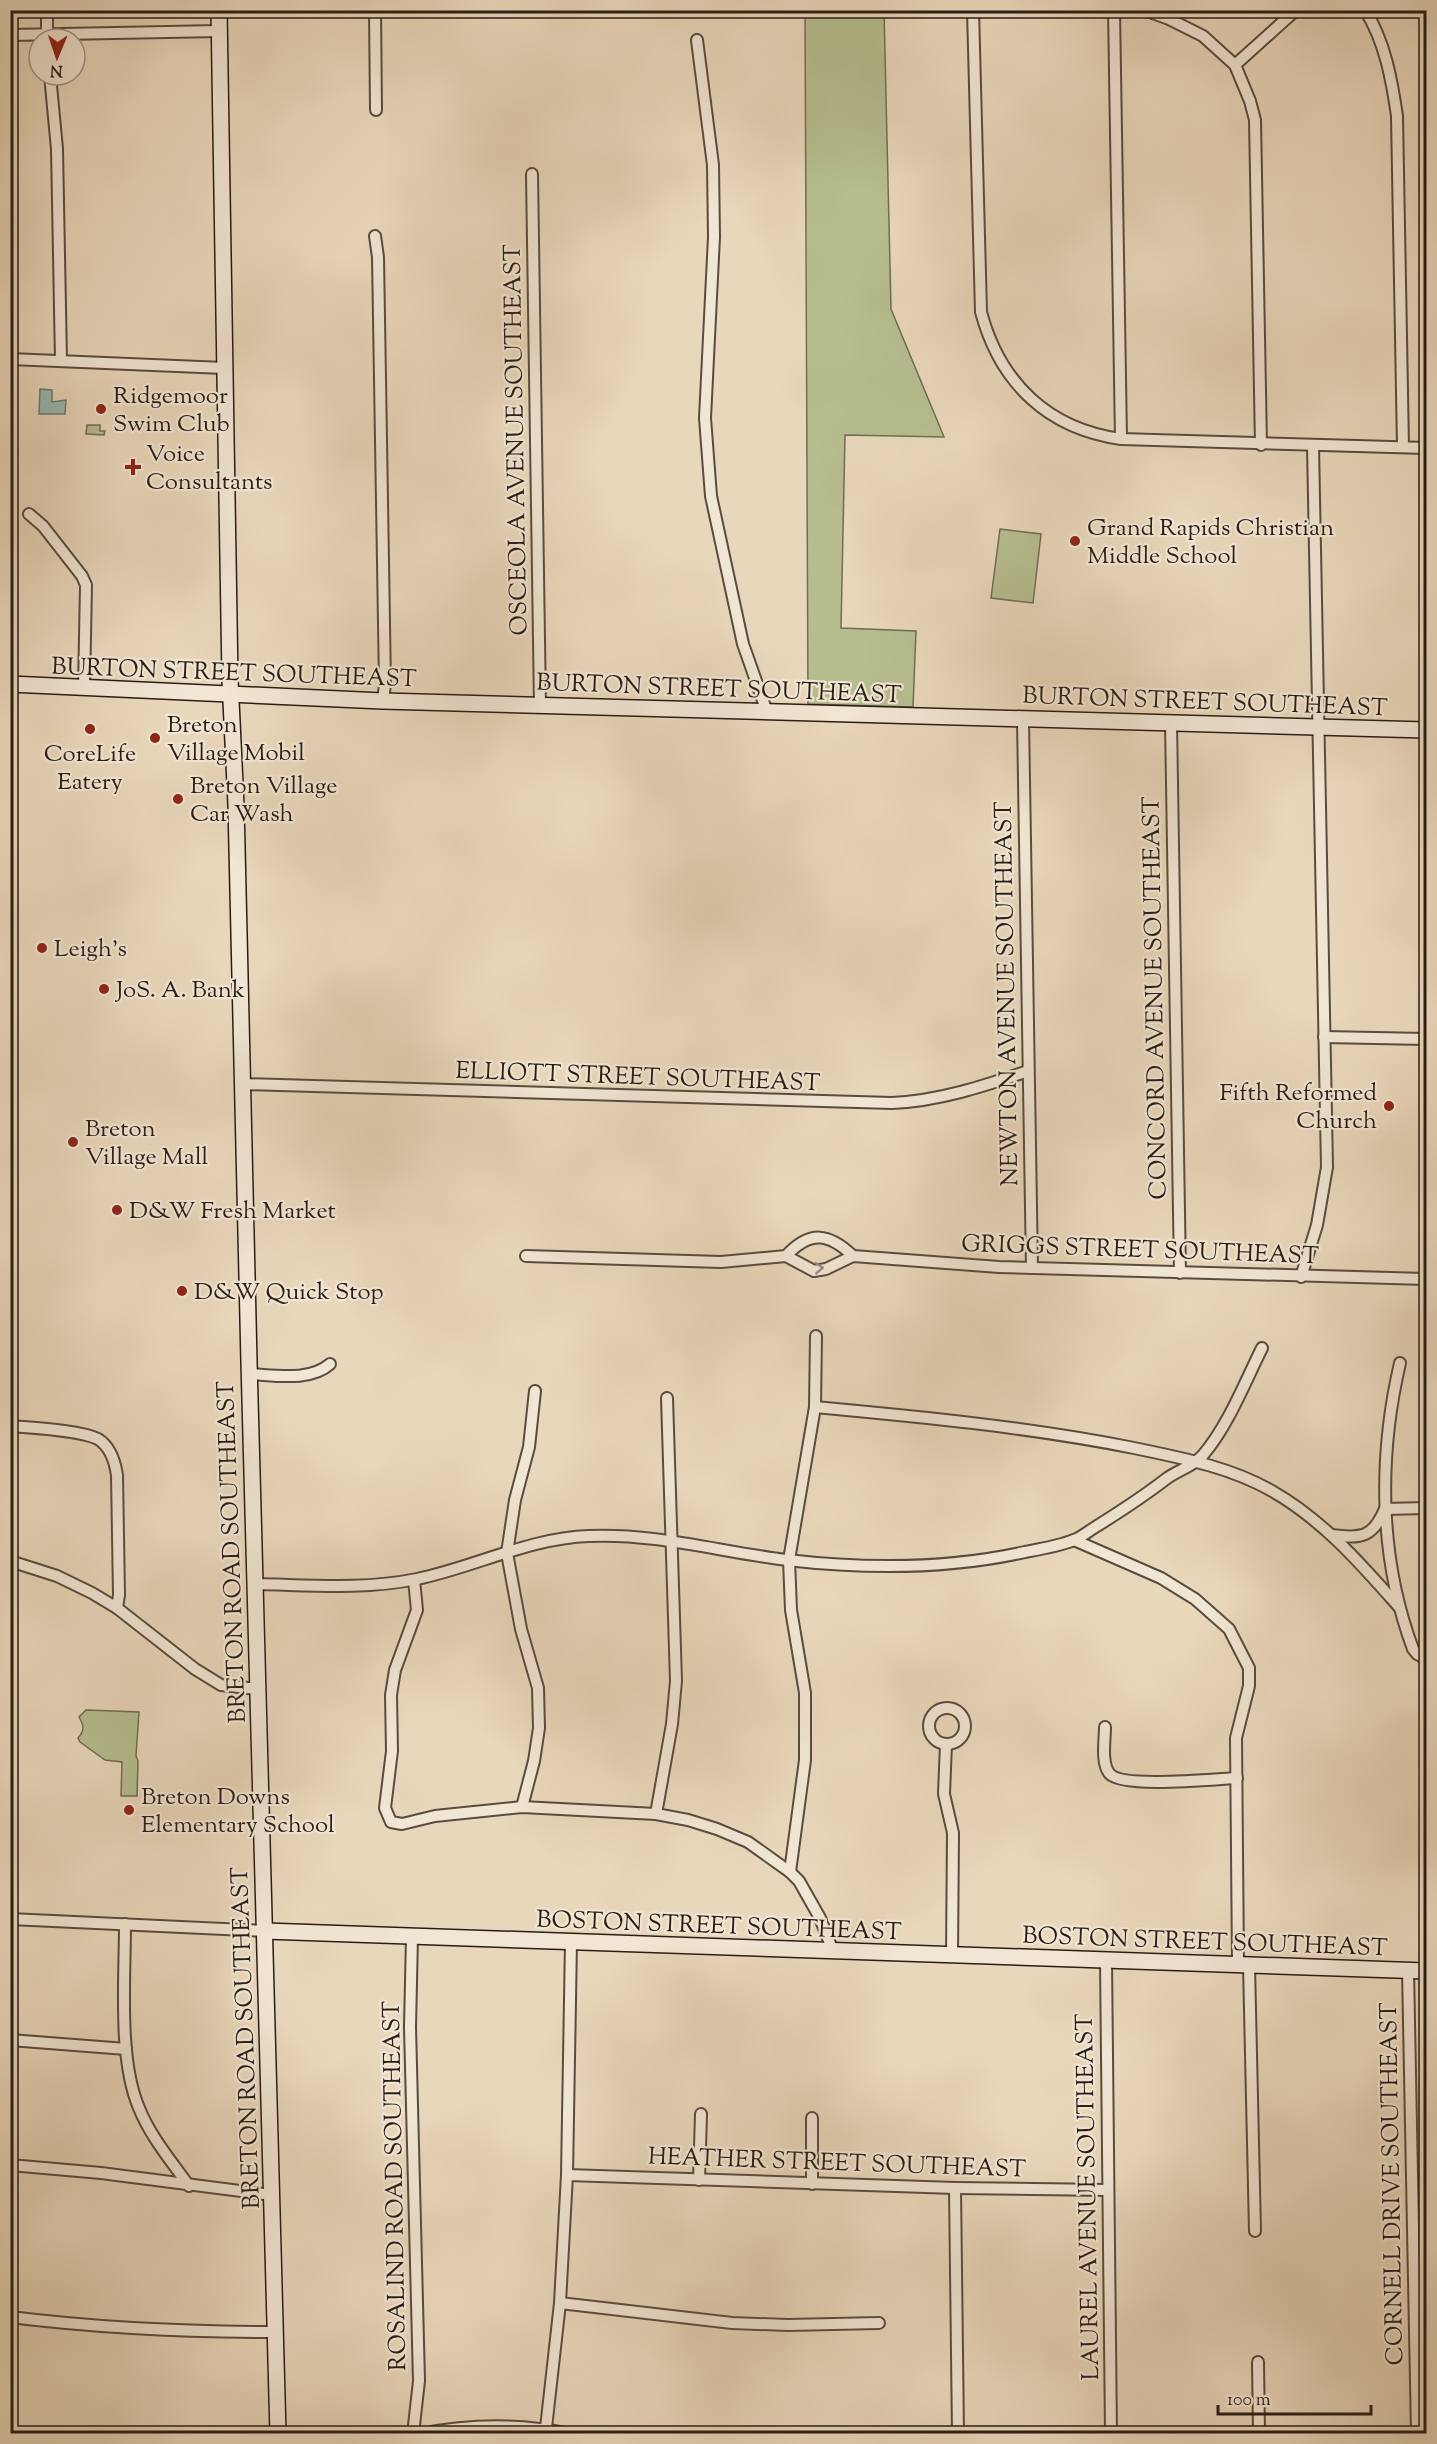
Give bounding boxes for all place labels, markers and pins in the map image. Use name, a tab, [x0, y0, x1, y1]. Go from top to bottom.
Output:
place label: Ridgemoor Swim Club	[113, 380, 230, 442]
marker: Ridgemoor Swim Club	[94, 402, 108, 416]
place label: Voice Consultants	[146, 438, 273, 500]
marker: Voice Consultants	[124, 458, 142, 476]
place label: Grand Rapids Christian Middle School	[1087, 512, 1334, 574]
marker: Grand Rapids Christian Middle School	[1068, 534, 1082, 548]
place label: Breton Village Mobil	[167, 709, 305, 771]
marker: CoreLife Eatery	[83, 722, 97, 736]
marker: Breton Village Mobil	[148, 731, 162, 745]
place label: CoreLife Eatery	[44, 738, 136, 800]
place label: Breton Village Car Wash	[190, 770, 337, 832]
marker: Breton Village Car Wash	[171, 792, 185, 806]
place label: Leigh's	[54, 933, 127, 967]
marker: Leigh's	[35, 941, 49, 955]
place label: JoS. A. Bank	[114, 974, 245, 1008]
marker: JoS. A. Bank	[97, 982, 111, 996]
place label: Fifth Reformed Church	[1220, 1077, 1377, 1139]
marker: Fifth Reformed Church	[1382, 1099, 1396, 1113]
place label: Breton Village Mall	[85, 1113, 209, 1175]
marker: Breton Village Mall	[66, 1135, 80, 1149]
place label: D&W Fresh Market	[129, 1195, 336, 1229]
marker: D&W Fresh Market	[110, 1203, 124, 1217]
place label: D&W Quick Stop	[194, 1276, 384, 1310]
marker: D&W Quick Stop	[175, 1284, 189, 1298]
place label: Breton Downs Elementary School	[141, 1781, 335, 1843]
marker: Breton Downs Elementary School	[122, 1803, 136, 1817]

